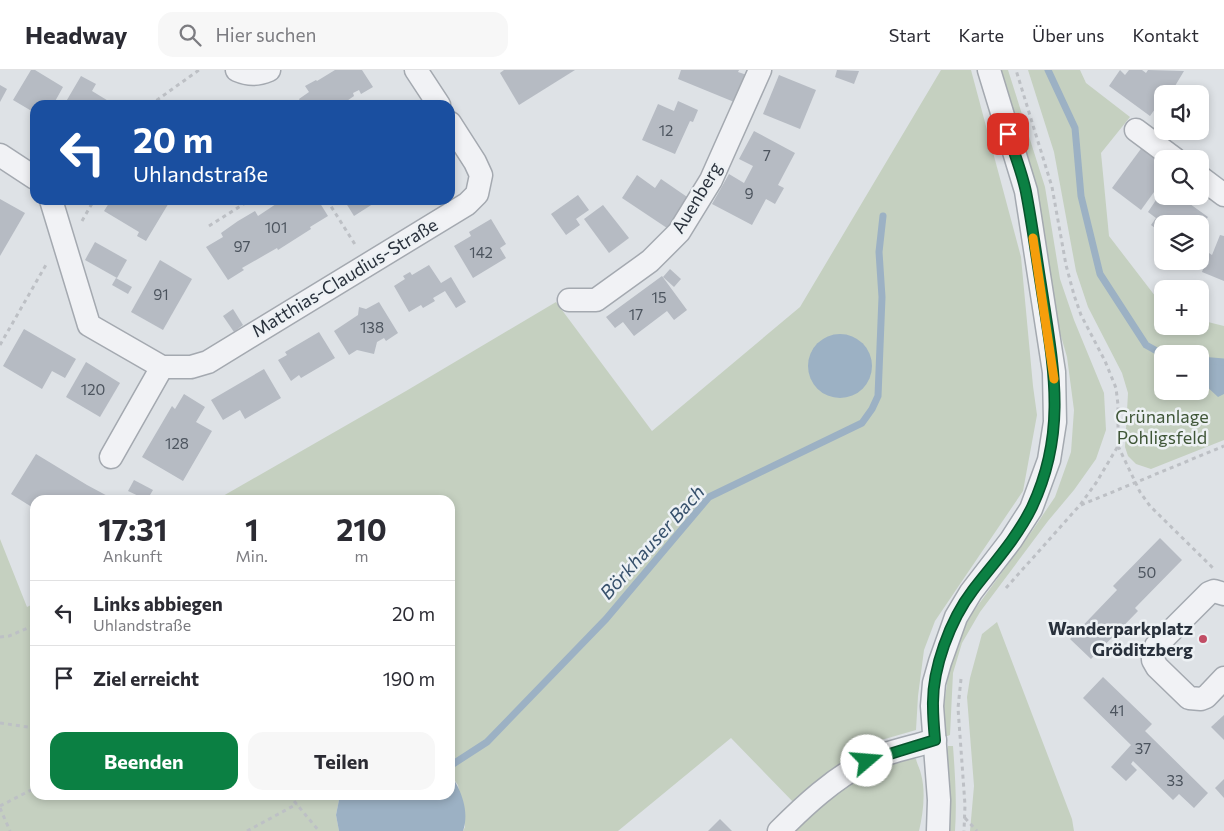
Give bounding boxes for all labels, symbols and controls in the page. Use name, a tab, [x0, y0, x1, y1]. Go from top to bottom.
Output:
search box	[158, 12, 508, 57]
text: Headway	[25, 20, 128, 49]
icon: search	[176, 21, 204, 49]
text: Hier suchen	[216, 23, 316, 46]
text: Start	[889, 24, 931, 46]
text: Karte	[959, 24, 1004, 46]
text: Über uns	[1032, 24, 1105, 46]
text: Kontakt	[1133, 24, 1199, 46]
map controls	[1154, 85, 1209, 400]
button: sound	[1154, 85, 1209, 140]
pin	[987, 113, 1029, 155]
text: 20 m	[133, 117, 213, 160]
icon: left	[50, 120, 115, 185]
icon: arrive	[994, 120, 1022, 148]
house number: 12	[659, 121, 673, 139]
house number: 7	[763, 146, 771, 164]
button: search	[1154, 150, 1209, 205]
street label: Auenberg	[666, 158, 726, 237]
text: Uhlandstraße	[133, 160, 268, 187]
house number: 9	[744, 184, 754, 202]
street label: Matthias-Claudius-Straße	[247, 213, 442, 341]
button: layers	[1154, 215, 1209, 270]
house number: 101	[265, 218, 287, 236]
house number: 97	[234, 237, 251, 255]
house number: 142	[469, 243, 493, 261]
button: +	[1154, 280, 1209, 335]
house number: 91	[153, 285, 169, 303]
house number: 15	[651, 288, 667, 306]
house number: 17	[629, 305, 643, 323]
house number: 138	[360, 318, 384, 336]
button: −	[1154, 345, 1209, 400]
house number: 120	[81, 380, 105, 398]
park label: Grünanlage Pohligsfeld	[1115, 405, 1209, 448]
house number: 128	[165, 434, 189, 452]
water label: Börkhauser Bach	[594, 480, 709, 603]
text: 17:31	[98, 510, 167, 547]
text: 1	[245, 510, 259, 547]
text: 210	[336, 510, 387, 547]
text: Ankunft	[103, 546, 163, 565]
text: Min.	[236, 546, 268, 565]
text: m	[354, 546, 368, 565]
house number: 50	[1138, 563, 1156, 581]
text: Links abbiegen	[93, 592, 223, 615]
icon: left	[50, 599, 78, 627]
text: 20 m	[392, 602, 435, 625]
text: Uhlandstraße	[93, 615, 191, 634]
place label: Wanderparkplatz Gröditzberg	[1048, 617, 1193, 660]
marker: Wanderparkplatz Gröditzberg	[1197, 633, 1209, 645]
icon: arrive	[50, 664, 78, 692]
text: Ziel erreicht	[93, 667, 199, 690]
text: 190 m	[383, 667, 435, 690]
house number: 41	[1110, 701, 1124, 719]
button: Beenden	[50, 732, 238, 790]
button: Teilen	[248, 732, 435, 790]
position arrow	[840, 734, 892, 786]
house number: 37	[1135, 739, 1151, 757]
house number: 33	[1166, 771, 1184, 789]

